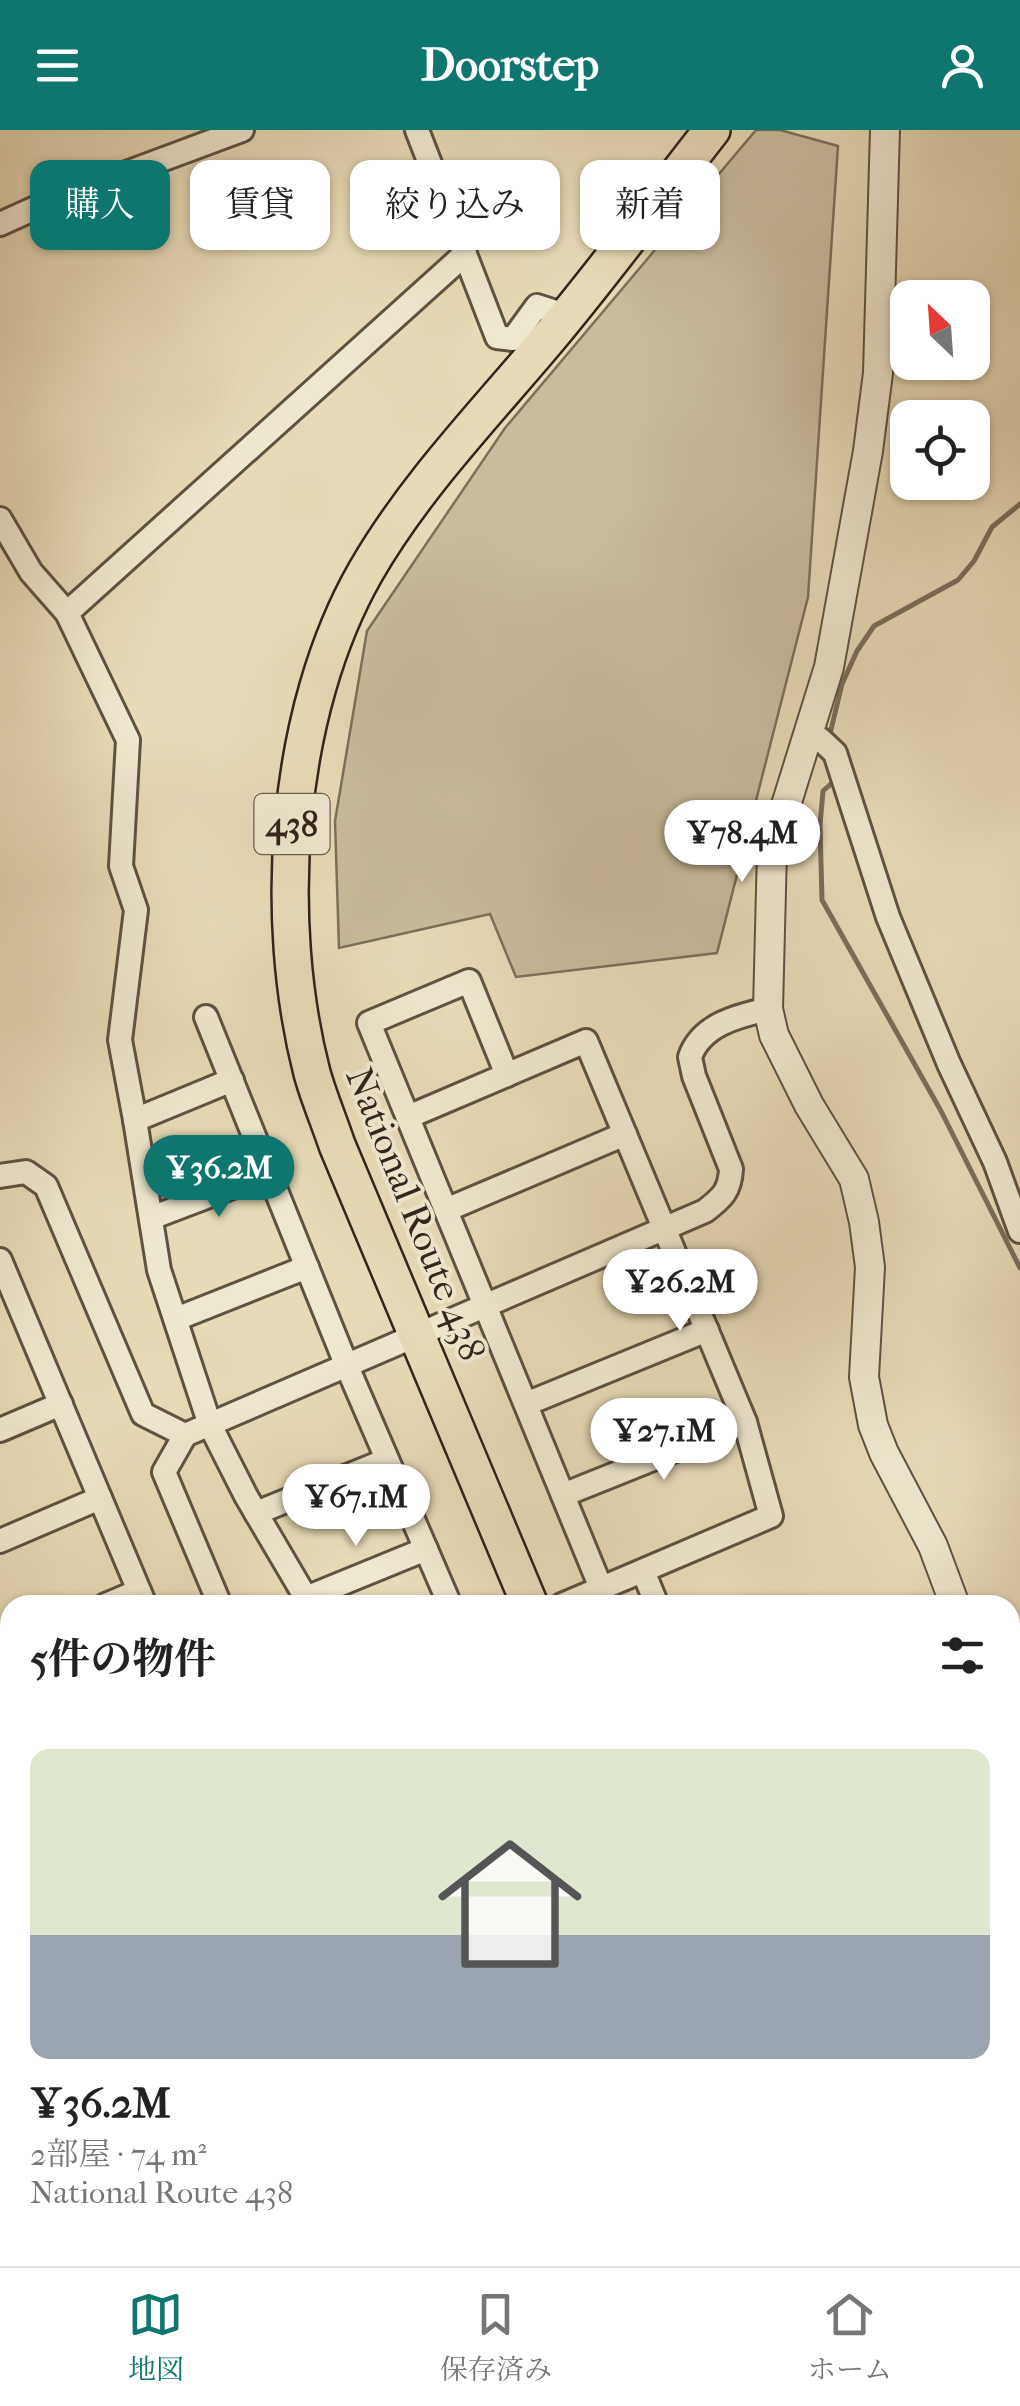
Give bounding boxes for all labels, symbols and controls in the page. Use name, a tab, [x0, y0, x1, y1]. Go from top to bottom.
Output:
icon: menu	[30, 38, 85, 93]
icon: person	[935, 38, 990, 93]
text: Doorstep	[421, 39, 599, 92]
chip: 購入	[30, 160, 170, 250]
chip: 賃貸	[190, 160, 330, 250]
chip: 絞り込み	[350, 160, 560, 250]
chip: 新着	[580, 160, 720, 250]
north arrow	[890, 280, 990, 380]
map controls	[890, 280, 990, 500]
button: locate	[890, 400, 990, 500]
road number: 438	[254, 794, 330, 854]
pin: ¥78.4M	[661, 800, 823, 885]
text: ¥78.4M	[686, 814, 798, 851]
street label: National Route 438	[336, 1061, 495, 1367]
pin: ¥36.2M	[138, 1135, 300, 1220]
text: ¥36.2M	[165, 1149, 273, 1186]
pin: ¥26.2M	[599, 1249, 761, 1334]
text: ¥26.2M	[625, 1263, 735, 1300]
pin: ¥27.1M	[583, 1398, 745, 1483]
text: ¥27.1M	[612, 1412, 716, 1449]
pin: ¥67.1M	[275, 1464, 437, 1549]
text: ¥67.1M	[304, 1478, 408, 1515]
icon: filters	[935, 1628, 990, 1683]
text: 5件の物件	[30, 1635, 216, 1684]
icon: home	[420, 1814, 600, 1994]
text: ¥36.2M	[30, 2079, 171, 2128]
text: 2部屋 · 74 m²	[30, 2136, 207, 2173]
text: National Route 438	[30, 2174, 293, 2211]
tab: 地図	[128, 2287, 184, 2387]
tab: 保存済み	[440, 2287, 552, 2387]
tab: ホーム	[808, 2287, 892, 2387]

